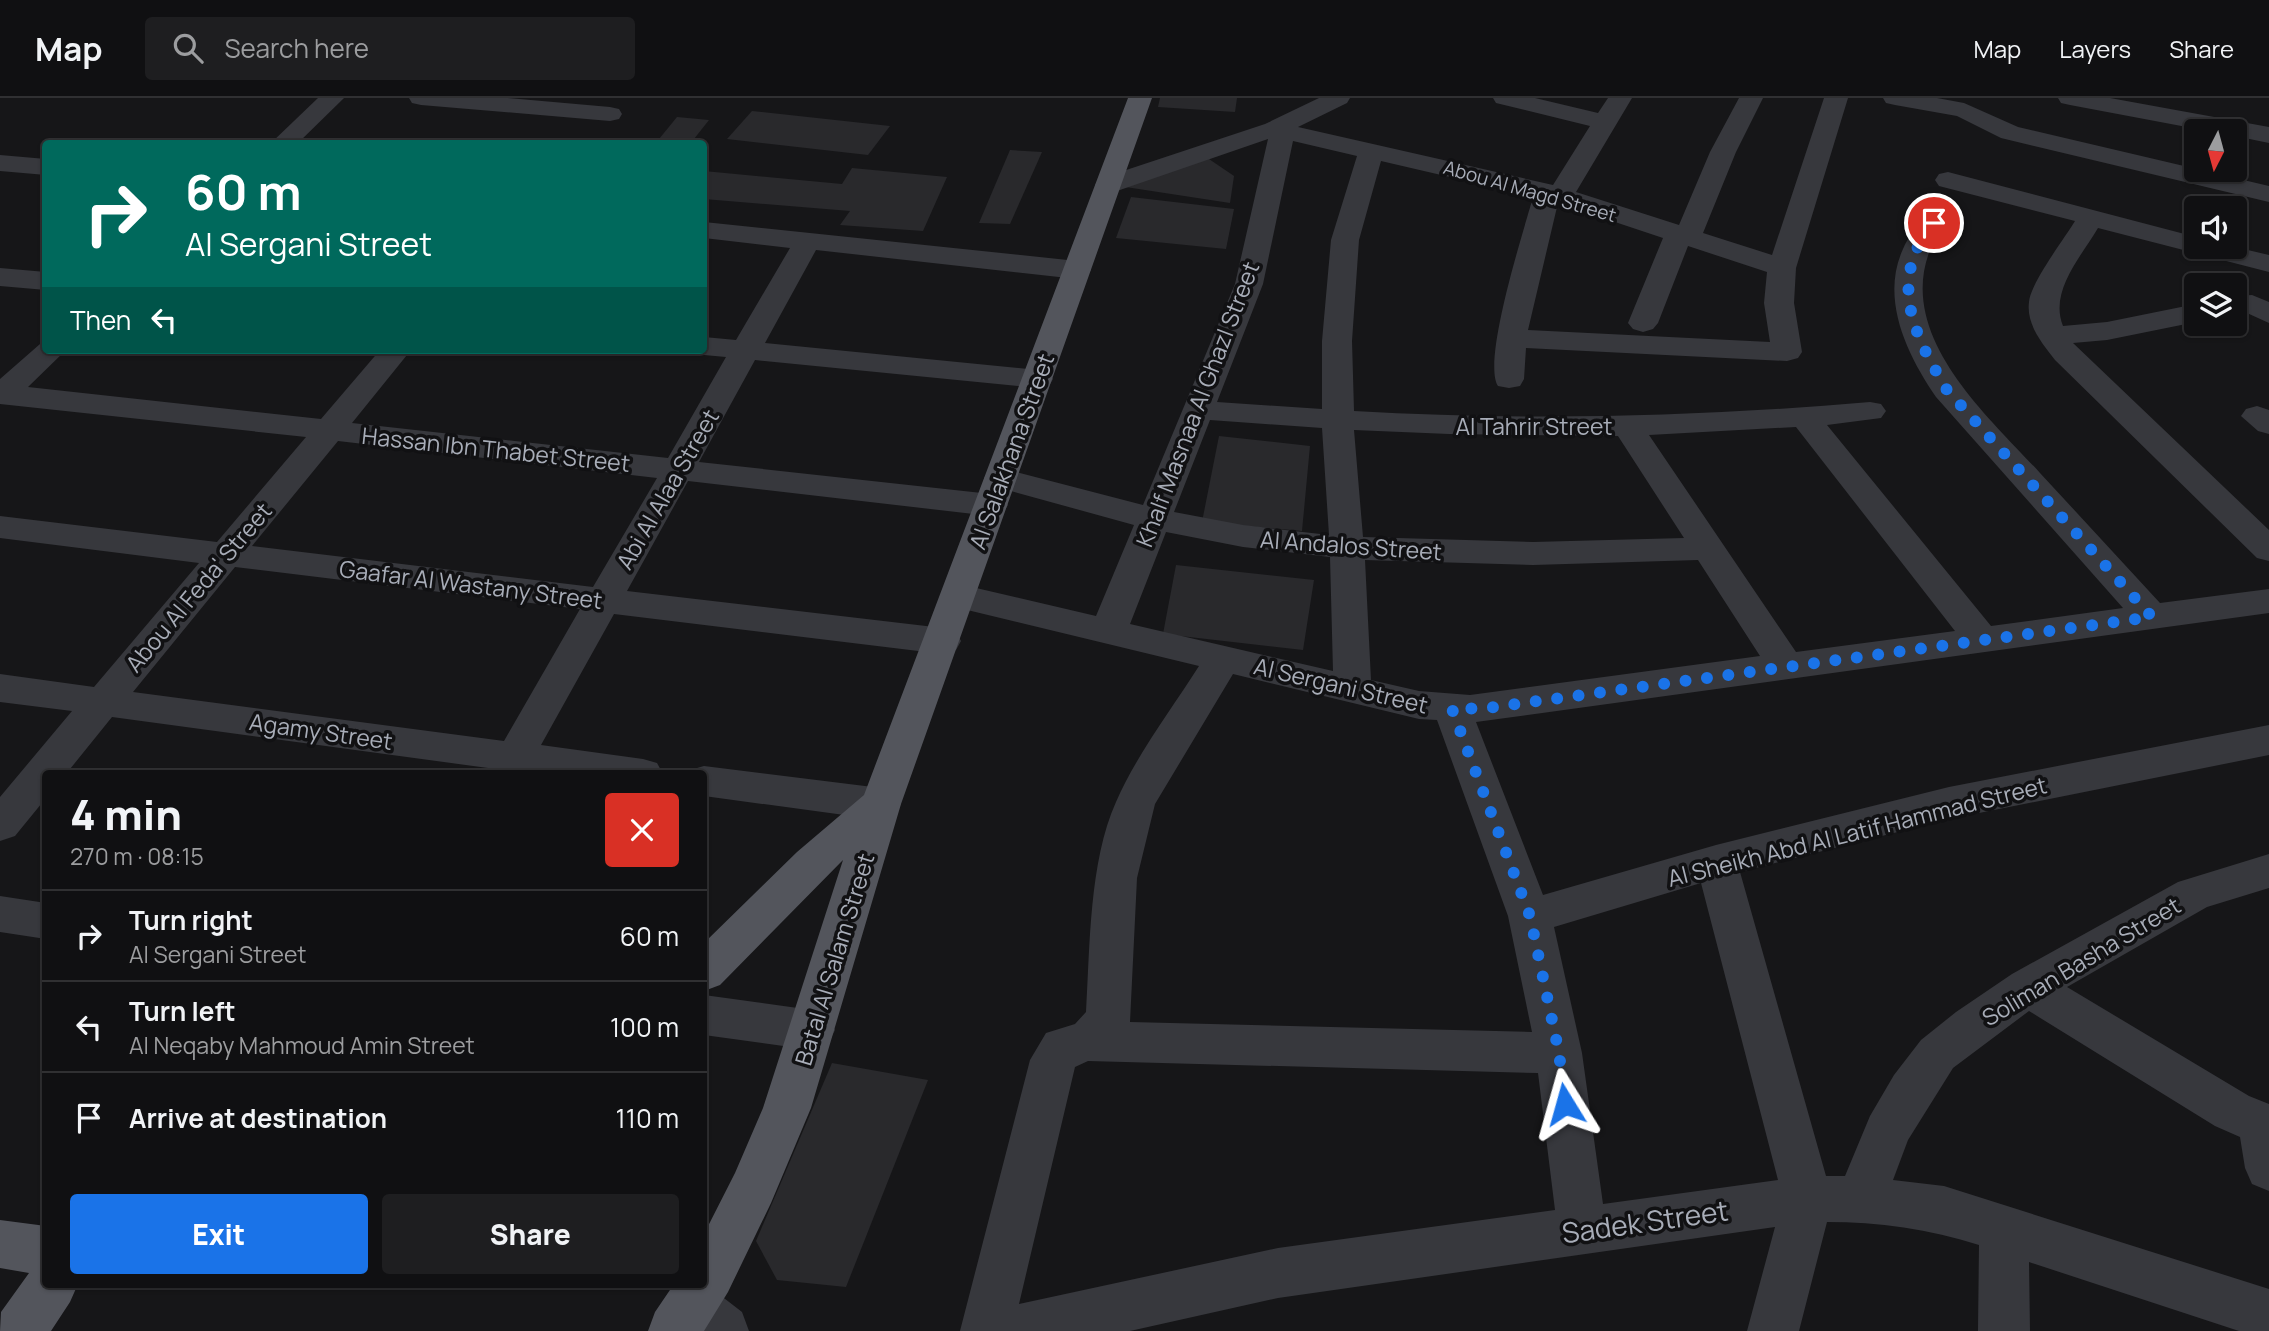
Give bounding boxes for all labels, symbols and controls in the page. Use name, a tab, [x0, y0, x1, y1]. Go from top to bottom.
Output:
search box	[145, 17, 635, 80]
text: Map	[35, 26, 103, 71]
icon: search	[169, 29, 207, 67]
text: Search here	[225, 30, 369, 66]
text: Map	[1974, 32, 2021, 65]
text: Layers	[2059, 32, 2131, 65]
text: Share	[2169, 32, 2234, 65]
north arrow	[2184, 119, 2247, 182]
map controls	[2184, 119, 2247, 336]
street label: Abou Al Magd Street	[1441, 154, 1619, 228]
text: 60 m	[185, 158, 302, 225]
icon: right	[70, 168, 161, 259]
pin	[1904, 193, 1964, 253]
button: sound	[2184, 196, 2247, 259]
icon: arrive	[1915, 204, 1953, 242]
text: Al Sergani Street	[185, 222, 432, 266]
street label: Khalf Masnaa Al Ghazl Street	[1128, 257, 1266, 551]
button: layers	[2184, 273, 2247, 336]
icon: left	[145, 301, 183, 339]
text: Then	[70, 302, 131, 338]
street label: Al Salakhana Street	[961, 349, 1061, 553]
street label: Abi Al Alaa Street	[608, 403, 726, 575]
street label: Al Tahrir Street	[1455, 410, 1613, 442]
street label: Hassan Ibn Thabet Street	[360, 419, 632, 479]
street label: Abou Al Feda' Street	[118, 495, 278, 679]
street label: Al Andalos Street	[1259, 523, 1443, 567]
street label: Gaafar Al Wastany Street	[338, 552, 604, 616]
street label: Al Sergani Street	[1251, 649, 1431, 721]
street label: Agamy Street	[247, 705, 395, 757]
street label: Al Sheikh Abd Al Latif Hammad Street	[1664, 768, 2050, 894]
text: 4 min	[70, 785, 182, 843]
button: close	[605, 793, 679, 867]
text: 270 m · 08:15	[70, 840, 204, 872]
street label: Batal Al Salam Street	[787, 849, 881, 1069]
street label: Soliman Basha Street	[1976, 889, 2186, 1033]
text: Turn right	[129, 902, 253, 938]
icon: right	[70, 917, 108, 955]
text: 60 m	[620, 918, 679, 954]
text: Al Sergani Street	[129, 938, 307, 970]
text: Turn left	[129, 993, 236, 1029]
icon: left	[70, 1008, 108, 1046]
text: 100 m	[610, 1009, 679, 1045]
text: Al Neqaby Mahmoud Amin Street	[129, 1029, 475, 1061]
position arrow	[1528, 1067, 1602, 1141]
icon: arrive	[70, 1099, 108, 1137]
text: Arrive at destination	[129, 1100, 387, 1136]
text: 110 m	[616, 1100, 679, 1136]
street label: Sadek Street	[1559, 1191, 1731, 1251]
button: Exit	[70, 1194, 368, 1274]
button: Share	[382, 1194, 679, 1274]

